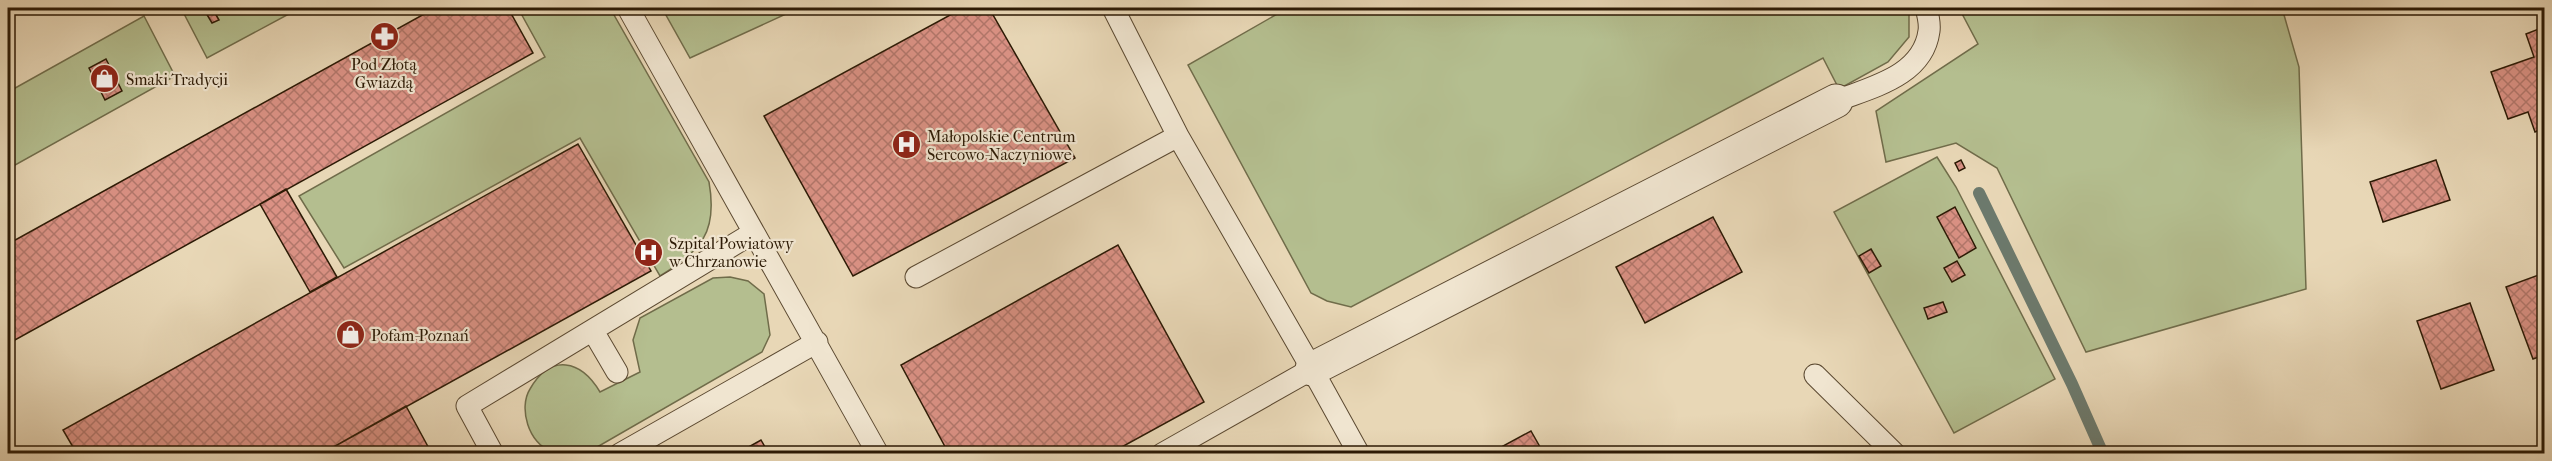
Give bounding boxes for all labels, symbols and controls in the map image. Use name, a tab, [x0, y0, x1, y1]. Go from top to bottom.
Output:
pharmacy icon: Pod Złotą Gwiazdą	[368, 20, 400, 52]
place label: Pod Złotą Gwiazdą	[351, 55, 418, 92]
shop icon: Smaki Tradycji	[89, 63, 121, 95]
place label: Smaki Tradycji	[126, 70, 228, 89]
place label: Małopolskie Centrum Sercowo-Naczyniowe	[927, 127, 1076, 164]
hospital icon: Małopolskie Centrum Sercowo-Naczyniowe	[890, 129, 922, 161]
place label: Szpital Powiatowy w Chrzanowie	[668, 234, 794, 271]
hospital icon: Szpital Powiatowy w Chrzanowie	[632, 236, 664, 268]
shop icon: Pofam-Poznań	[334, 319, 366, 351]
place label: Pofam-Poznań	[371, 326, 470, 345]

